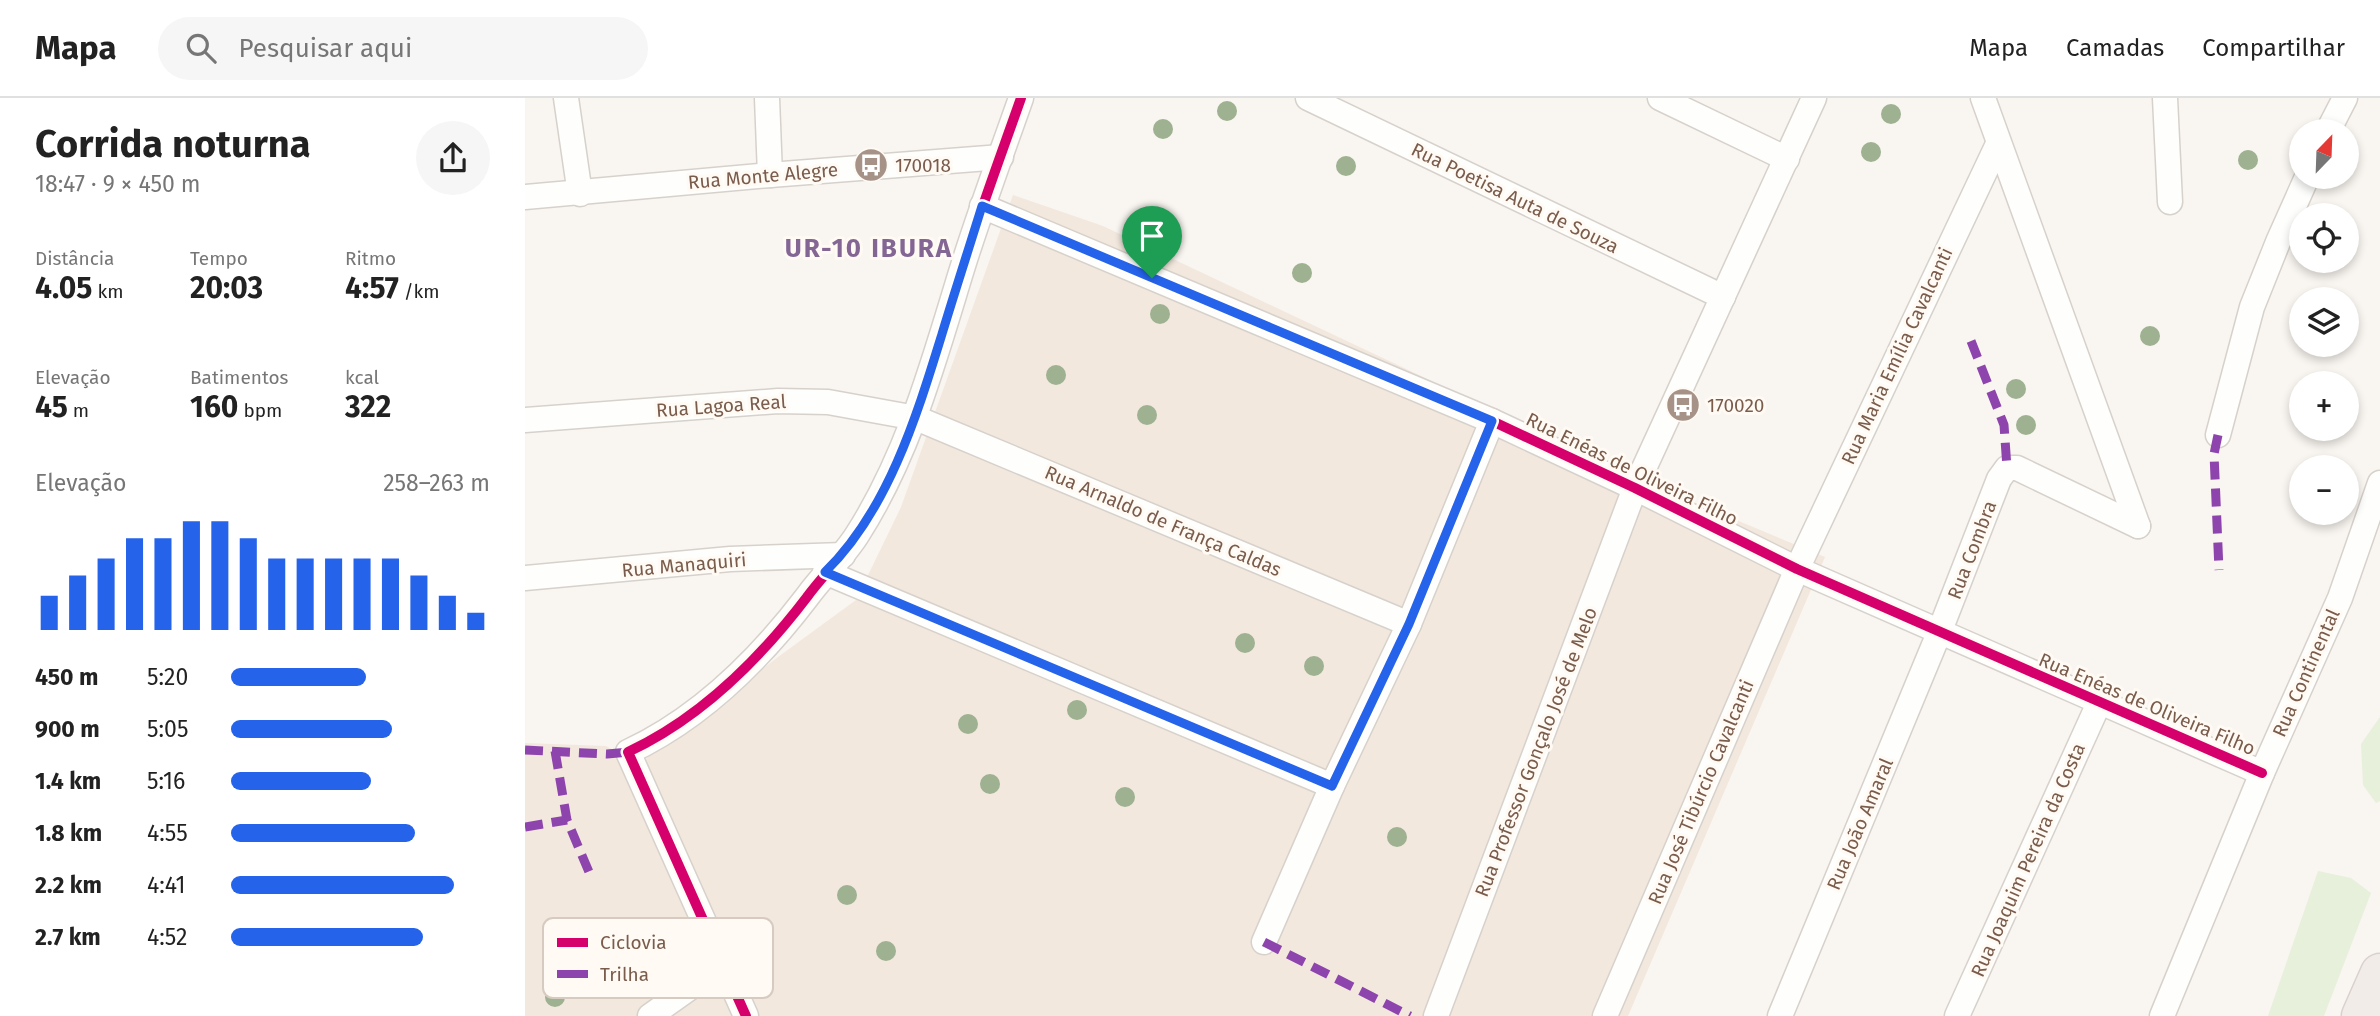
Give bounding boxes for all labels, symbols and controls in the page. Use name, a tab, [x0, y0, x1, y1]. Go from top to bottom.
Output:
search box	[158, 17, 648, 80]
text: Mapa	[35, 28, 116, 68]
icon: search	[182, 29, 220, 67]
text: Pesquisar aqui	[238, 33, 412, 64]
text: Mapa	[1969, 34, 2028, 62]
text: Camadas	[2066, 34, 2164, 62]
text: Compartilhar	[2202, 34, 2345, 62]
north arrow	[2289, 119, 2359, 189]
map controls	[2289, 119, 2359, 525]
text: Corrida noturna	[35, 121, 311, 167]
button: share	[416, 121, 490, 195]
street label: Rua Poetisa Auta de Souza	[1408, 138, 1622, 258]
bus stop icon: 170018	[852, 146, 890, 184]
place label: 170018	[895, 154, 951, 177]
street label: Rua Monte Alegre	[687, 158, 839, 194]
text: 18:47 · 9 × 450 m	[35, 170, 201, 198]
button: locate	[2289, 203, 2359, 273]
pin	[1122, 206, 1182, 278]
icon: arrive	[1133, 217, 1171, 255]
district label: UR-10 IBURA	[785, 233, 953, 264]
street label: Rua Maria Emília Cavalcanti	[1837, 244, 1957, 468]
text: Distância	[35, 247, 114, 270]
text: Tempo	[190, 247, 248, 270]
text: Ritmo	[345, 247, 396, 270]
text: 4.05	[35, 270, 92, 306]
text: 20:03	[190, 270, 263, 306]
text: 4:57	[345, 270, 399, 306]
text: km	[92, 280, 123, 303]
text: /km	[399, 280, 440, 303]
button: layers	[2289, 287, 2359, 357]
text: Elevação	[35, 366, 111, 389]
text: Batimentos	[190, 366, 288, 389]
text: kcal	[345, 366, 379, 389]
button: +	[2289, 371, 2359, 441]
bus stop icon: 170020	[1664, 386, 1702, 424]
text: 45	[35, 389, 68, 425]
text: 160	[190, 389, 238, 425]
text: 322	[345, 389, 391, 425]
street label: Rua Lagoa Real	[655, 390, 787, 422]
place label: 170020	[1707, 394, 1764, 417]
text: m	[68, 399, 89, 422]
text: bpm	[238, 399, 282, 422]
street label: Rua Enéas de Oliveira Filho	[1522, 408, 1742, 530]
button: −	[2289, 455, 2359, 525]
street label: Rua Arnaldo de França Caldas	[1041, 461, 1285, 581]
text: Elevação	[35, 469, 126, 497]
text: 258–263 m	[383, 469, 490, 497]
street label: Rua Combra	[1943, 497, 2001, 603]
street label: Rua Manaquiri	[621, 548, 747, 582]
street label: Rua Professor Gonçalo José de Melo	[1470, 604, 1602, 900]
street label: Rua Continental	[2267, 605, 2345, 741]
street label: Rua Enéas de Oliveira Filho	[2035, 648, 2259, 760]
text: 450 m	[35, 663, 98, 691]
text: 5:20	[147, 663, 188, 691]
street label: Rua José Tibúrcio Cavalcanti	[1643, 676, 1759, 908]
text: 900 m	[35, 715, 100, 743]
text: 5:05	[147, 715, 188, 743]
street label: Rua Joaquim Pereira da Costa	[1966, 740, 2090, 980]
street label: Rua João Amaral	[1822, 754, 1898, 893]
text: 1.4 km	[35, 767, 101, 795]
text: 5:16	[147, 767, 185, 795]
text: 1.8 km	[35, 819, 102, 847]
text: 4:55	[147, 819, 188, 847]
text: 2.2 km	[35, 871, 102, 899]
text: 4:41	[147, 871, 186, 899]
legend	[543, 918, 773, 998]
text: 2.7 km	[35, 923, 101, 951]
text: 4:52	[147, 923, 187, 951]
text: Ciclovia	[600, 931, 667, 954]
text: Trilha	[600, 963, 649, 986]

